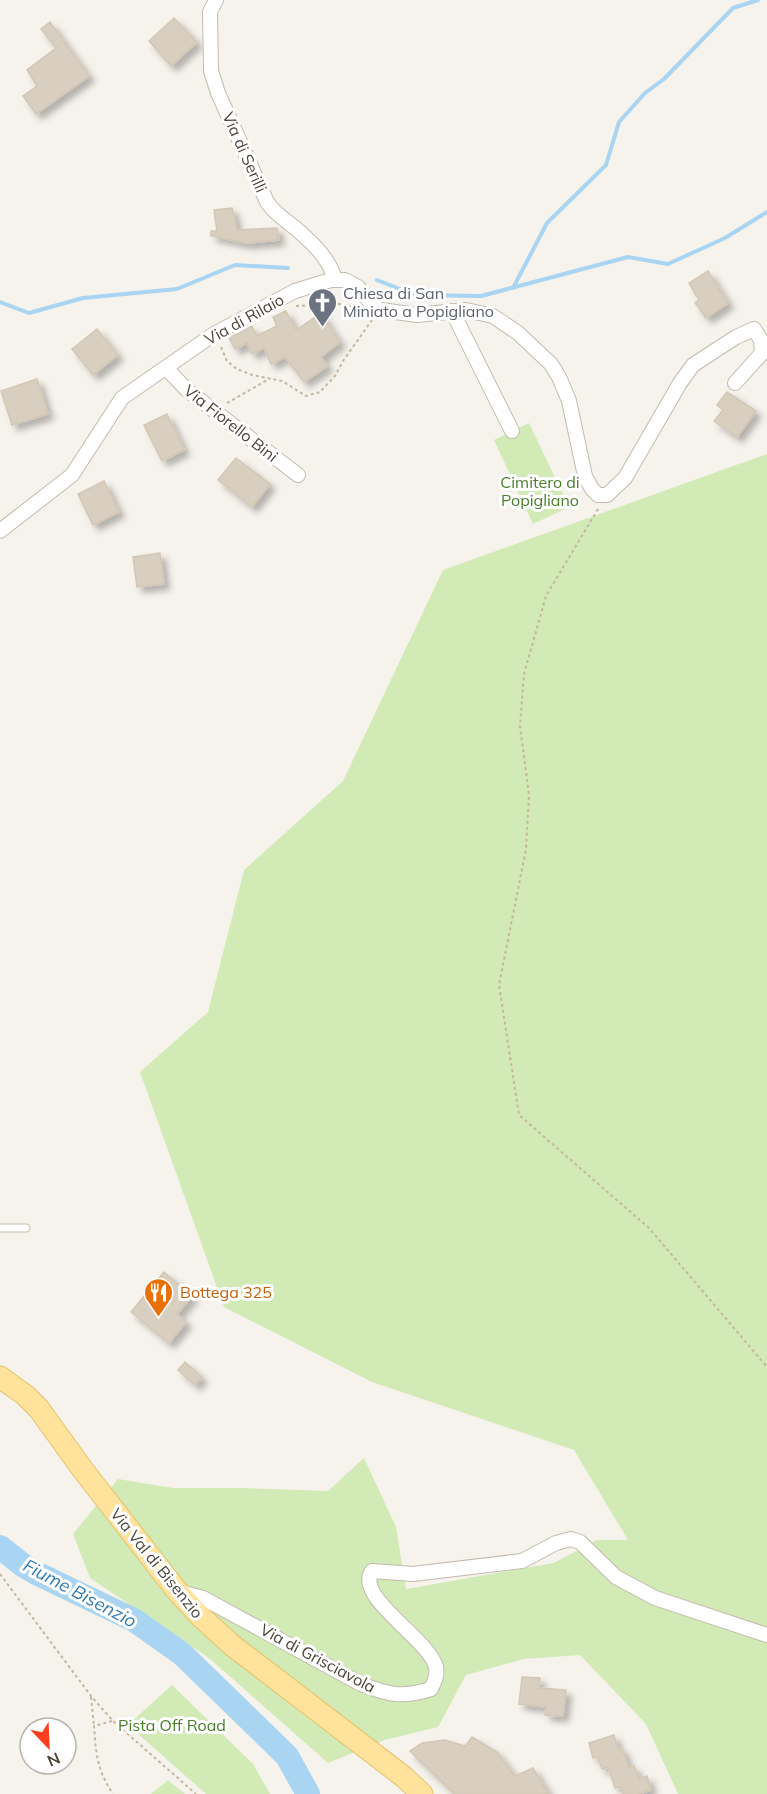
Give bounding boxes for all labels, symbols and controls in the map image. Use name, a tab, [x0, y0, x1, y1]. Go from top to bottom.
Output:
street label: Via di Serilli	[218, 109, 272, 195]
place label: Chiesa di San Miniato a Popigliano	[343, 283, 494, 321]
church icon: Chiesa di San Miniato a Popigliano	[306, 286, 338, 328]
street label: Via di Rilaio	[201, 289, 287, 349]
street label: Via Fiorello Bini	[180, 380, 282, 466]
park label: Cimitero di Popigliano	[500, 472, 580, 510]
restaurant icon: Bottega 325	[143, 1276, 175, 1318]
place label: Bottega 325	[180, 1282, 272, 1302]
street label: Via Val di Bisenzio	[106, 1504, 208, 1622]
water label: Fiume Bisenzio	[20, 1554, 140, 1632]
street label: Via di Grisciavola	[257, 1619, 379, 1697]
park label: Pista Off Road	[118, 1715, 226, 1735]
north arrow	[18, 1716, 78, 1776]
text: N	[44, 1748, 63, 1771]

